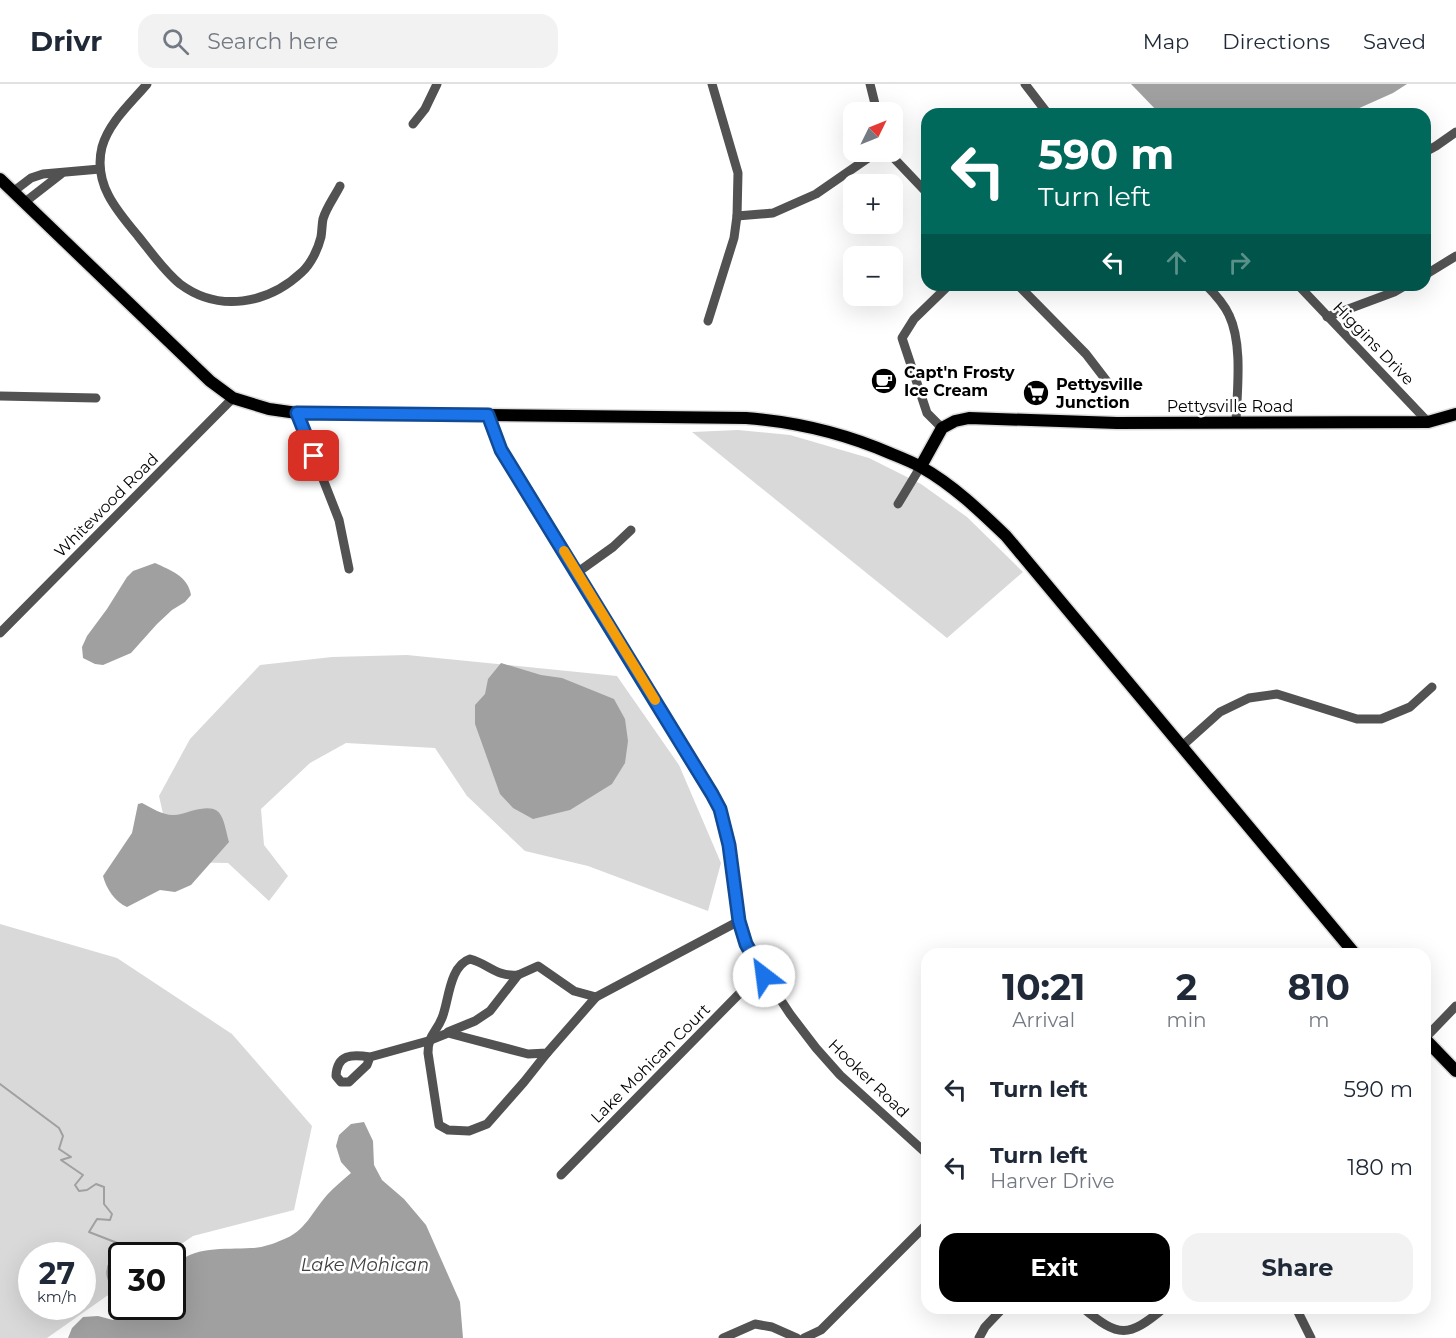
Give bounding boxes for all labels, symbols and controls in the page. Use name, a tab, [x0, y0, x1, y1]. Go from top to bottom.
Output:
search box	[138, 14, 558, 68]
text: Drivr	[30, 24, 102, 58]
icon: search	[159, 25, 192, 58]
text: Search here	[207, 28, 338, 55]
text: Map	[1143, 29, 1189, 54]
text: Directions	[1222, 29, 1330, 54]
text: Saved	[1363, 29, 1426, 54]
north arrow	[843, 102, 903, 162]
map controls	[843, 102, 903, 306]
text: 590 m	[1038, 128, 1174, 180]
icon: left	[939, 132, 1017, 210]
button: +	[843, 174, 903, 234]
text: Turn left	[1038, 180, 1151, 213]
button: −	[843, 246, 903, 306]
icon: left	[1097, 246, 1130, 279]
icon: ahead	[1160, 246, 1193, 279]
icon: right	[1223, 246, 1256, 279]
street label: Higgins Drive	[1329, 298, 1418, 389]
place label: Capt'n Frosty Ice Cream	[904, 363, 1015, 400]
cafe icon: Capt'n Frosty Ice Cream	[869, 366, 899, 396]
place label: Pettysville Junction	[1055, 375, 1143, 412]
supermarket icon: Pettysville Junction	[1021, 378, 1051, 408]
street label: Pettysville Road	[1167, 397, 1293, 416]
pin	[288, 430, 339, 481]
icon: arrive	[297, 439, 330, 472]
street label: Whitewood Road	[51, 450, 162, 561]
position arrow	[732, 944, 796, 1008]
text: 10:21	[1002, 965, 1085, 1009]
text: 2	[1176, 965, 1197, 1009]
text: 810	[1288, 965, 1350, 1009]
street label: Lake Mohican Court	[587, 999, 714, 1127]
text: Arrival	[1012, 1008, 1075, 1032]
text: min	[1166, 1008, 1207, 1032]
text: m	[1308, 1008, 1329, 1032]
street label: Hooker Road	[824, 1035, 913, 1121]
icon: left	[939, 1073, 972, 1106]
text: Turn left	[990, 1076, 1088, 1103]
text: 590 m	[1343, 1076, 1413, 1103]
text: Turn left	[990, 1142, 1088, 1169]
icon: left	[939, 1151, 972, 1184]
text: 180 m	[1347, 1154, 1413, 1181]
text: Harver Drive	[990, 1169, 1115, 1193]
button: Exit	[939, 1233, 1170, 1302]
button: Share	[1182, 1233, 1413, 1302]
speed limit sign: 30	[108, 1242, 186, 1320]
water label: Lake Mohican	[301, 1254, 429, 1276]
text: 27	[39, 1255, 75, 1292]
text: km/h	[37, 1287, 77, 1306]

